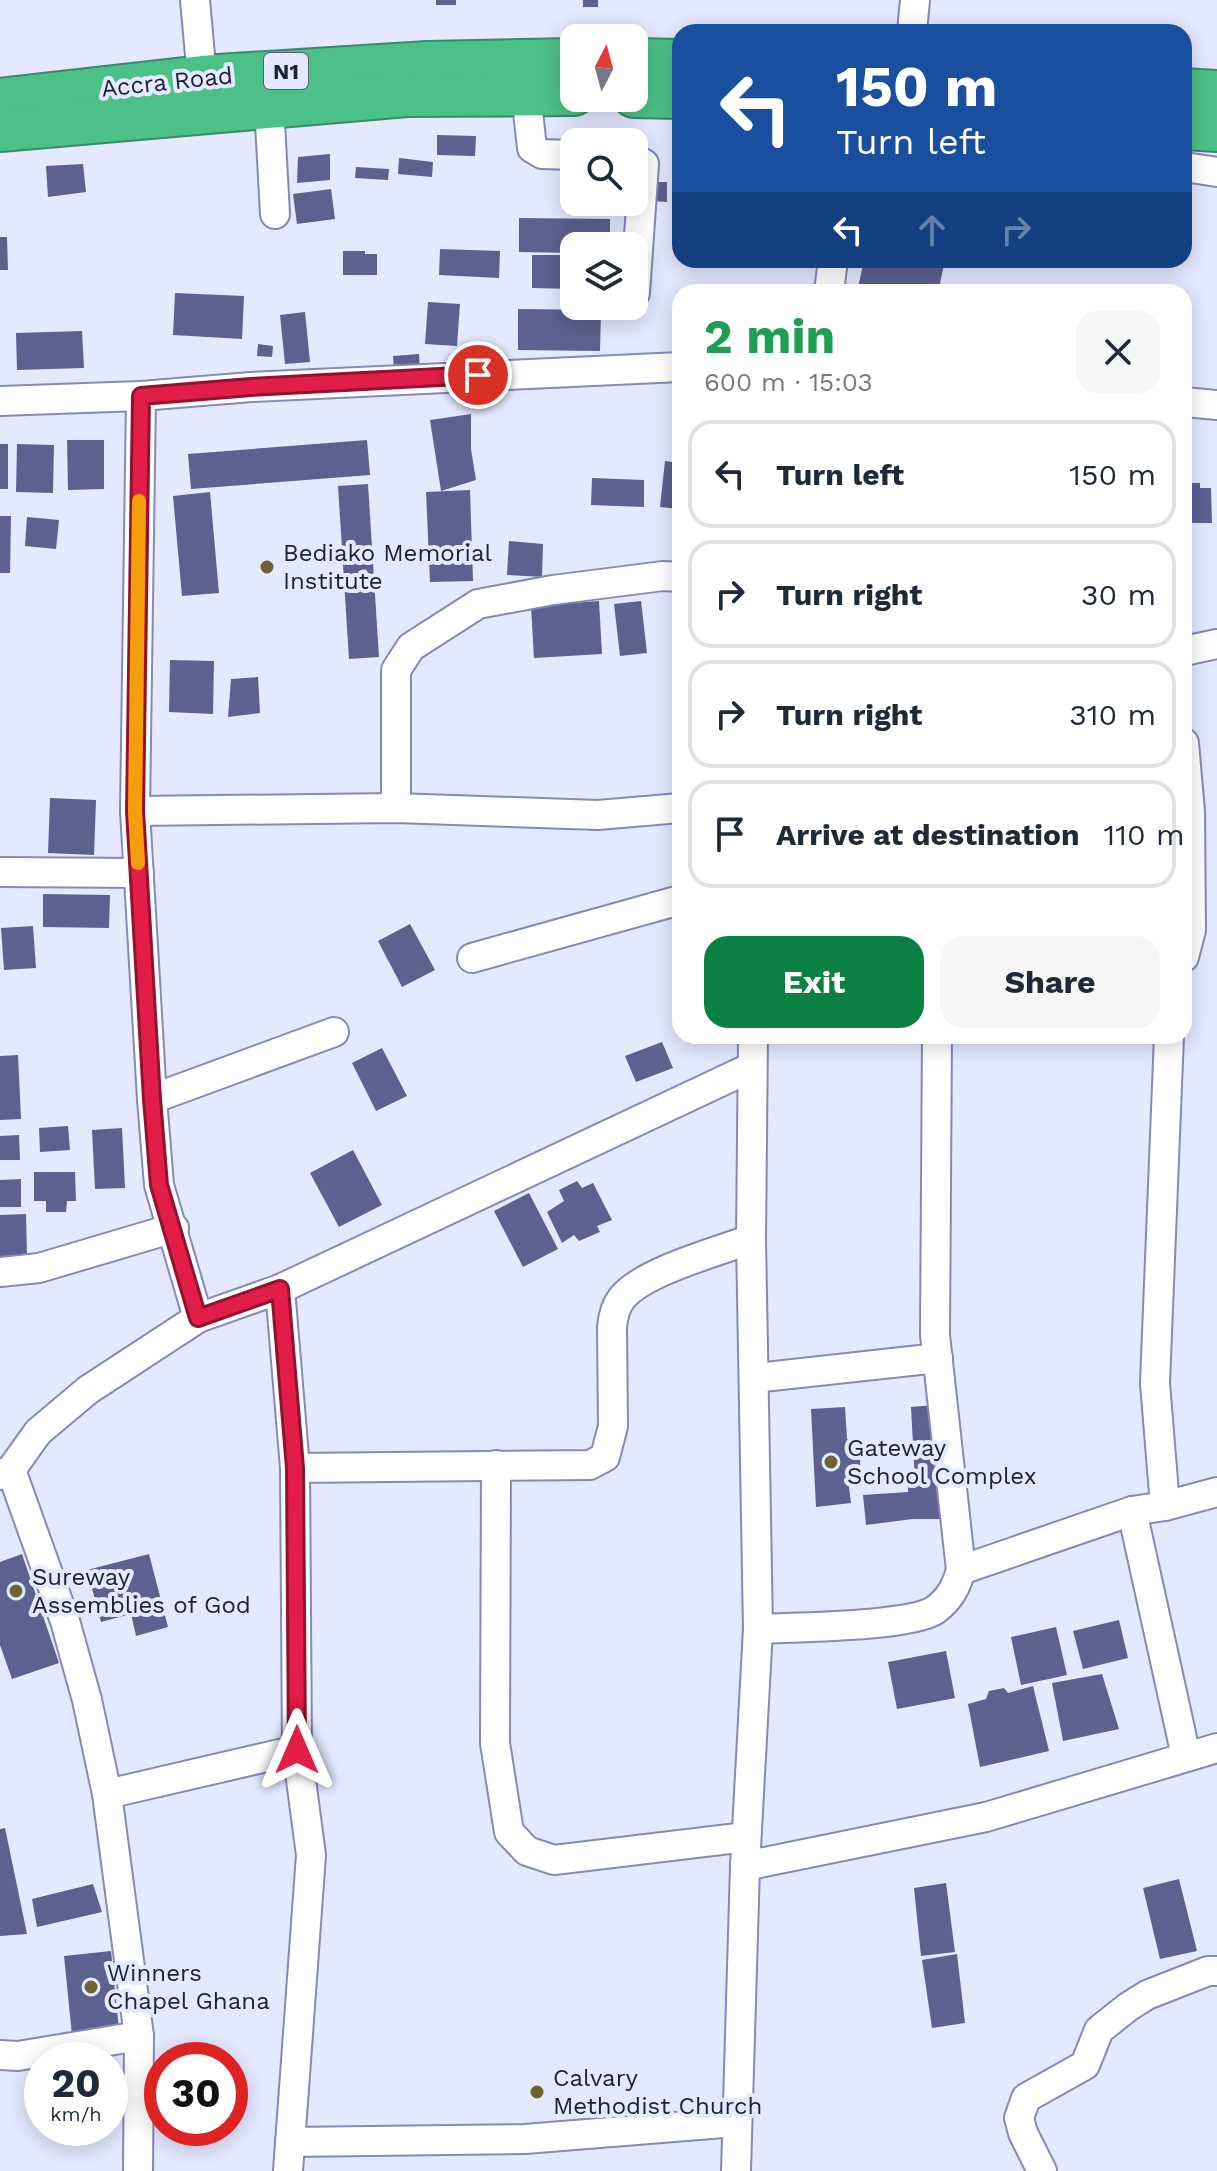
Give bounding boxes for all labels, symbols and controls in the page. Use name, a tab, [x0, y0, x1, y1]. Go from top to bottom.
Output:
north arrow	[560, 24, 648, 112]
map controls	[560, 24, 648, 320]
road number: N1	[264, 53, 308, 89]
text: 150 m	[836, 54, 998, 120]
icon: left	[704, 56, 808, 160]
street label: Accra Road	[100, 61, 234, 103]
text: Turn left	[836, 121, 986, 163]
button: search	[560, 128, 648, 216]
icon: left	[826, 208, 870, 252]
icon: ahead	[910, 208, 954, 252]
icon: right	[994, 208, 1038, 252]
button: layers	[560, 232, 648, 320]
text: 2 min	[704, 308, 835, 365]
button: close	[1076, 310, 1160, 394]
pin	[444, 341, 512, 409]
icon: arrive	[456, 353, 500, 397]
text: 600 m · 15:03	[704, 367, 873, 397]
icon: left	[708, 452, 752, 496]
text: Turn left	[776, 457, 904, 492]
text: 150 m	[1069, 457, 1156, 492]
place label: Bediako Memorial Institute	[283, 539, 492, 595]
marker: Bediako Memorial Institute	[258, 558, 276, 576]
icon: right	[708, 572, 752, 616]
text: Turn right	[776, 577, 922, 612]
text: 30 m	[1081, 577, 1156, 612]
icon: right	[708, 692, 752, 736]
text: Turn right	[776, 697, 922, 732]
text: 310 m	[1069, 697, 1156, 732]
icon: arrive	[708, 812, 752, 856]
text: Arrive at destination	[776, 817, 1080, 852]
text: 110 m	[1104, 817, 1185, 852]
button: Exit	[704, 936, 924, 1028]
button: Share	[940, 936, 1160, 1028]
place label: Gateway School Complex	[847, 1434, 1036, 1490]
marker: Gateway School Complex	[822, 1453, 840, 1471]
place label: Sureway Assemblies of God	[32, 1563, 251, 1619]
marker: Sureway Assemblies of God	[7, 1582, 25, 1600]
position arrow	[255, 1708, 339, 1792]
place label: Winners Chapel Ghana	[107, 1959, 270, 2015]
marker: Winners Chapel Ghana	[82, 1978, 100, 1996]
speed limit sign: 30	[144, 2042, 248, 2146]
text: 20	[51, 2060, 101, 2107]
place label: Calvary Methodist Church	[553, 2064, 762, 2120]
marker: Calvary Methodist Church	[528, 2083, 546, 2101]
text: km/h	[50, 2102, 102, 2126]

